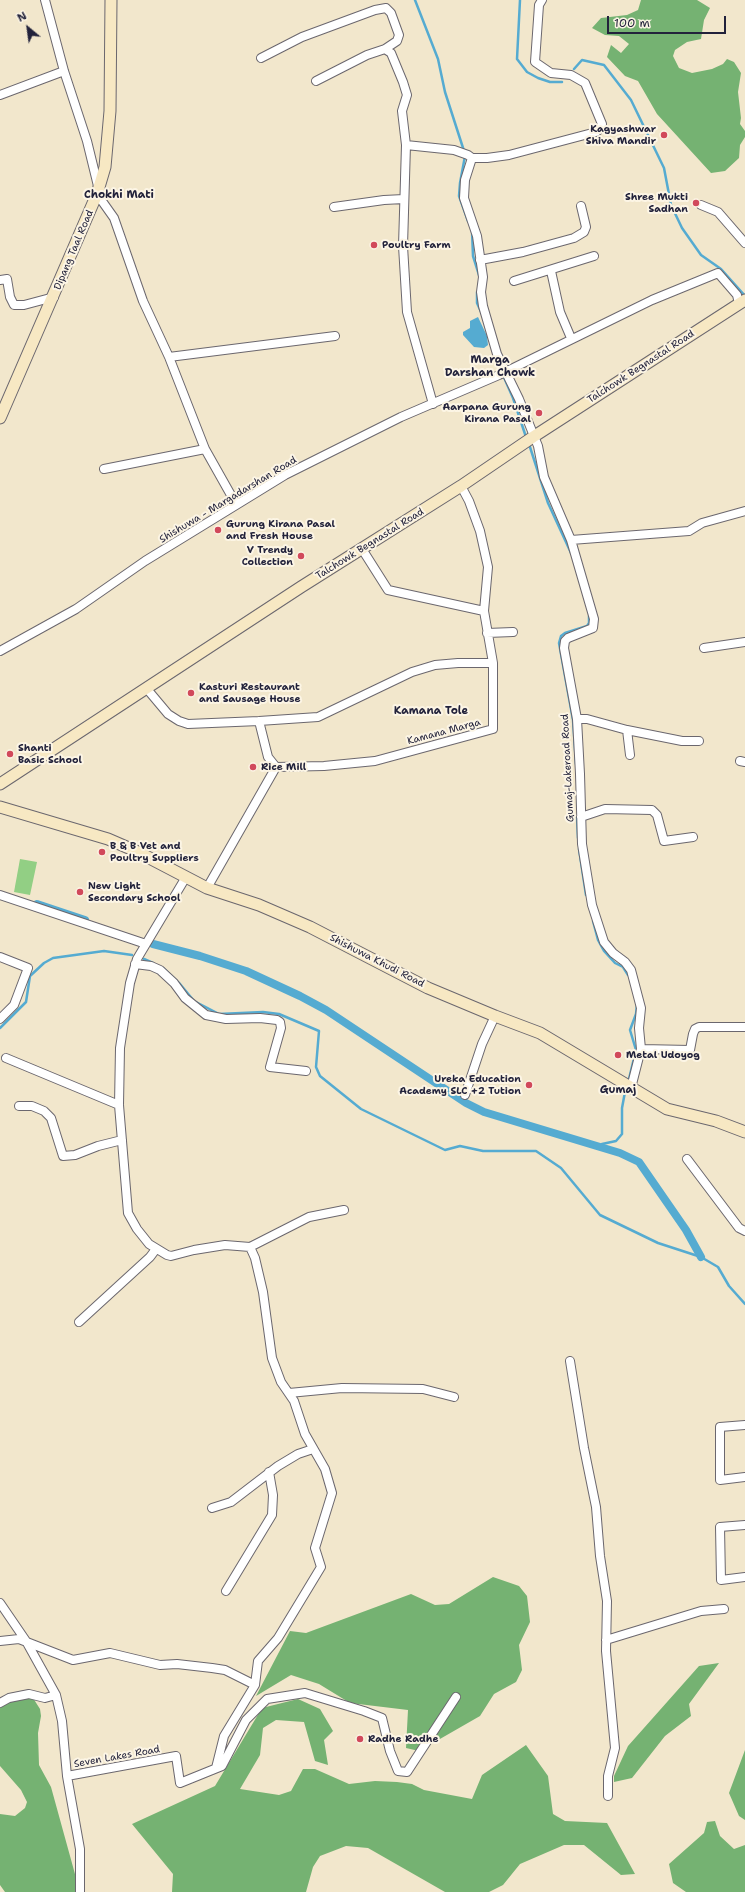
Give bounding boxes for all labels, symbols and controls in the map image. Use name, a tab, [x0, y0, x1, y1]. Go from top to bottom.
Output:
north arrow	[8, 8, 48, 48]
text: N	[14, 8, 29, 26]
scale bar	[609, 8, 728, 34]
text: 100 m	[614, 15, 650, 31]
place label: Kagyashwar Shiva Mandir	[586, 123, 656, 146]
marker: Kagyashwar Shiva Mandir	[659, 130, 669, 140]
district label: Chokhi Mati	[84, 188, 154, 202]
place label: Shree Mukti Sadhan	[625, 191, 688, 214]
marker: Shree Mukti Sadhan	[691, 198, 701, 208]
street label: Dipang Taal Road	[52, 208, 96, 292]
place label: Poultry Farm	[382, 239, 451, 251]
marker: Poultry Farm	[369, 240, 379, 250]
street label: Talchowk Begnastal Road	[585, 328, 697, 406]
district label: Marga Darshan Chowk	[445, 353, 535, 379]
place label: Aarpana Gurung Kirana Pasal	[442, 401, 531, 424]
marker: Aarpana Gurung Kirana Pasal	[534, 408, 544, 418]
street label: Shishuwa - Margadarshan Road	[157, 454, 299, 546]
street label: Talchowk Begnastal Road	[314, 506, 426, 582]
place label: Gurung Kirana Pasal and Fresh House	[226, 518, 335, 542]
marker: Gurung Kirana Pasal and Fresh House	[213, 525, 223, 535]
place label: V Trendy Collection	[242, 544, 293, 568]
marker: V Trendy Collection	[296, 551, 306, 561]
place label: Kasturi Restaurant and Sausage House	[199, 681, 301, 704]
marker: Kasturi Restaurant and Sausage House	[186, 688, 196, 698]
district label: Kamana Tole	[394, 704, 468, 718]
street label: Gumaj-Lakeroad Road	[559, 714, 577, 822]
street label: Kamana Marga	[406, 716, 482, 748]
place label: Shanti Basic School	[18, 742, 82, 766]
marker: Shanti Basic School	[5, 749, 15, 759]
place label: Rice Mill	[261, 761, 306, 773]
marker: Rice Mill	[248, 762, 258, 772]
place label: B & B Vet and Poultry Suppliers	[110, 840, 199, 864]
marker: B & B Vet and Poultry Suppliers	[97, 847, 107, 857]
place label: New Light Secondary School	[88, 880, 180, 904]
marker: New Light Secondary School	[75, 887, 85, 897]
street label: Shishuwa Khudi Road	[328, 932, 426, 990]
place label: Metal Udoyog	[626, 1049, 700, 1061]
marker: Metal Udoyog	[613, 1050, 623, 1060]
place label: Ureka Education Academy SLC +2 Tution	[399, 1073, 521, 1096]
marker: Ureka Education Academy SLC +2 Tution	[524, 1080, 534, 1090]
district label: Gumaj	[600, 1083, 636, 1097]
place label: Radhe Radhe	[368, 1733, 438, 1745]
marker: Radhe Radhe	[355, 1734, 365, 1744]
street label: Seven Lakes Road	[73, 1744, 161, 1770]

